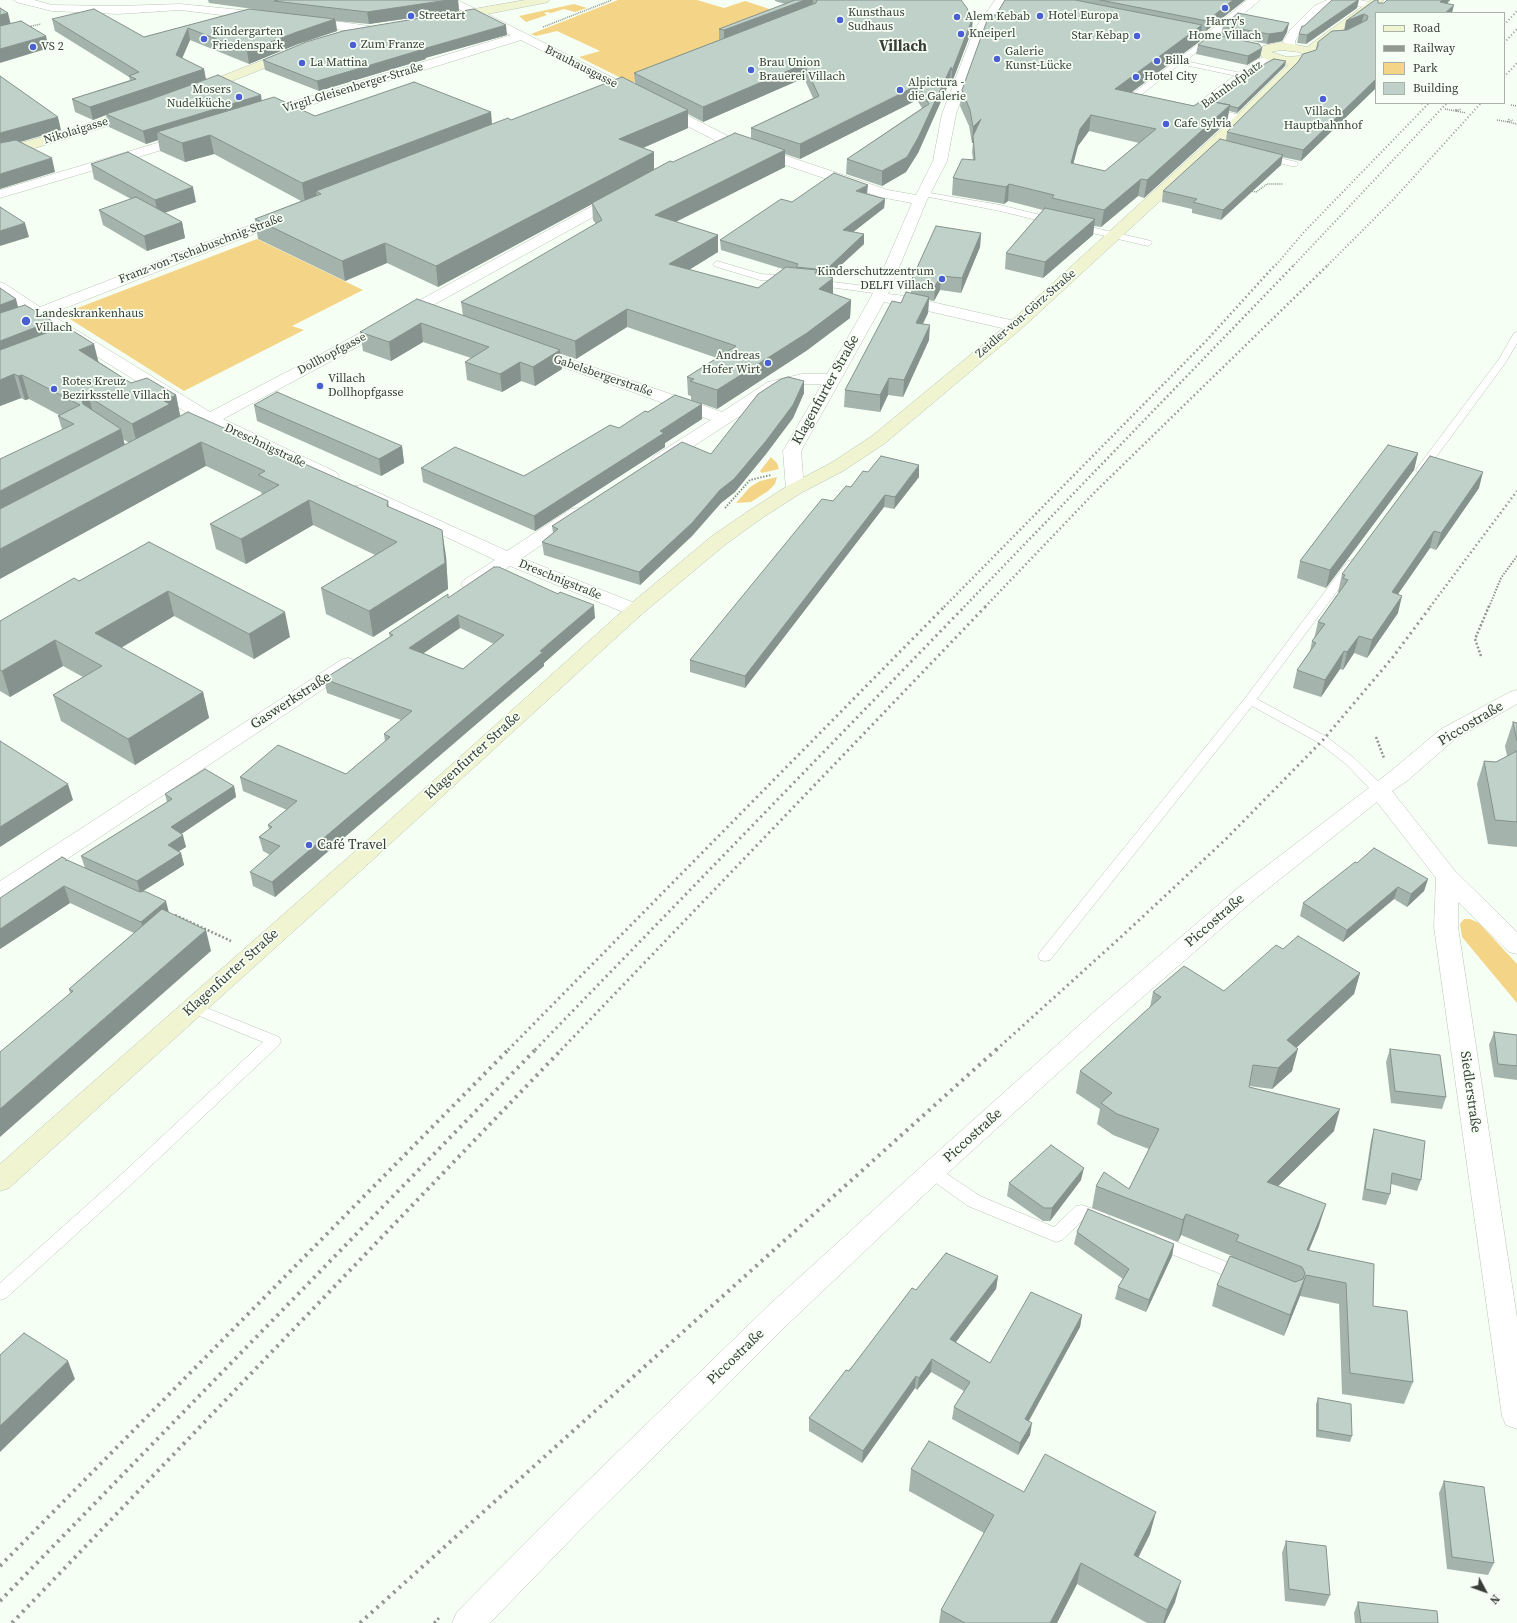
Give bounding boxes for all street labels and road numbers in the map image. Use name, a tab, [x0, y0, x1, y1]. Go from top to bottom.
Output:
street label: Brauhausgasse	[542, 42, 620, 92]
street label: Bahnhofplatz	[1199, 58, 1265, 112]
street label: Virgil-Gleisenberger-Straße	[281, 60, 425, 116]
street label: Nikolaigasse	[42, 114, 110, 148]
street label: Franz-von-Tschabuschnig-Straße	[117, 211, 285, 287]
street label: Zeidler-von-Görz-Straße	[973, 267, 1079, 361]
street label: Dollhopfgasse	[295, 330, 369, 378]
street label: Klagenfurter Straße	[789, 332, 863, 448]
street label: Gabelsbergerstraße	[551, 352, 655, 400]
street label: Dreschnigstraße	[222, 421, 308, 471]
street label: Dreschnigstraße	[516, 557, 604, 603]
street label: Gaswerkstraße	[248, 669, 334, 733]
street label: Piccostraße	[1435, 698, 1507, 750]
street label: Klagenfurter Straße	[422, 709, 524, 803]
street label: Piccostraße	[1182, 891, 1248, 951]
street label: Klagenfurter Straße	[180, 926, 282, 1020]
street label: Siedlerstraße	[1456, 1050, 1484, 1134]
street label: Piccostraße	[940, 1105, 1006, 1167]
street label: Piccostraße	[704, 1326, 768, 1388]

